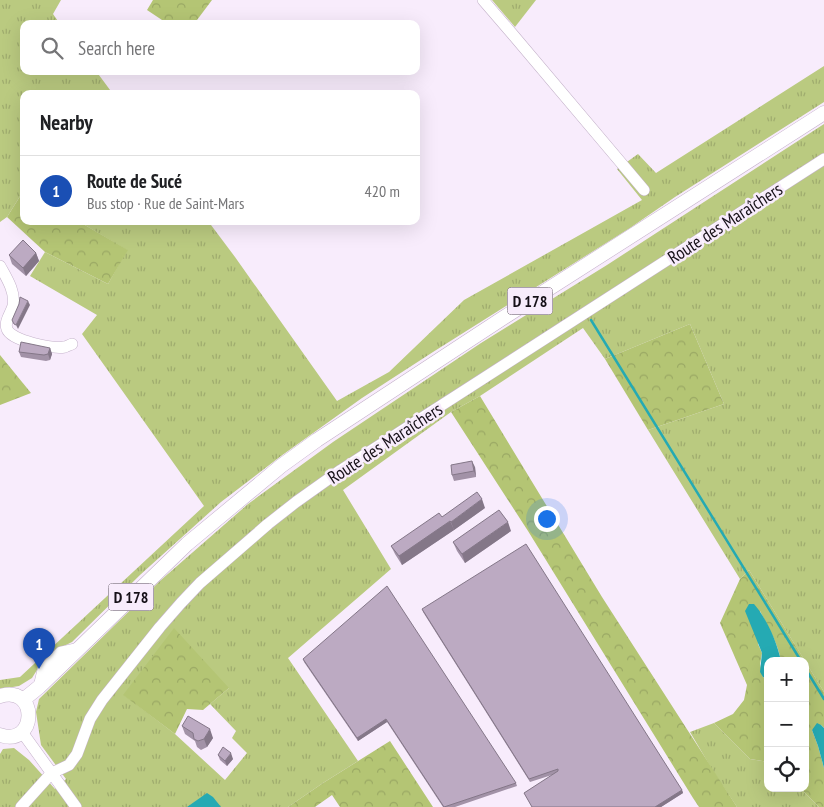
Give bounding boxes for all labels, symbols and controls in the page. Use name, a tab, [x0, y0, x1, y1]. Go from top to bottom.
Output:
search box	[20, 20, 420, 75]
icon: search	[38, 34, 66, 62]
text: Search here	[78, 36, 155, 60]
text: Nearby	[40, 109, 93, 136]
text: Route de Sucé	[87, 169, 182, 193]
street label: Route des Maraîchers	[663, 177, 787, 269]
text: 1	[52, 181, 60, 201]
text: 420 m	[365, 181, 400, 201]
text: Bus stop · Rue de Saint-Mars	[87, 193, 244, 213]
road number: D 178	[508, 288, 552, 314]
street label: Route des Maraîchers	[323, 397, 447, 489]
your location	[534, 506, 560, 532]
road number: D 178	[108, 584, 154, 610]
pin: 1	[23, 628, 55, 669]
map controls	[764, 657, 809, 792]
button: +	[764, 657, 809, 702]
button: −	[764, 702, 809, 747]
button: locate	[764, 747, 809, 792]

